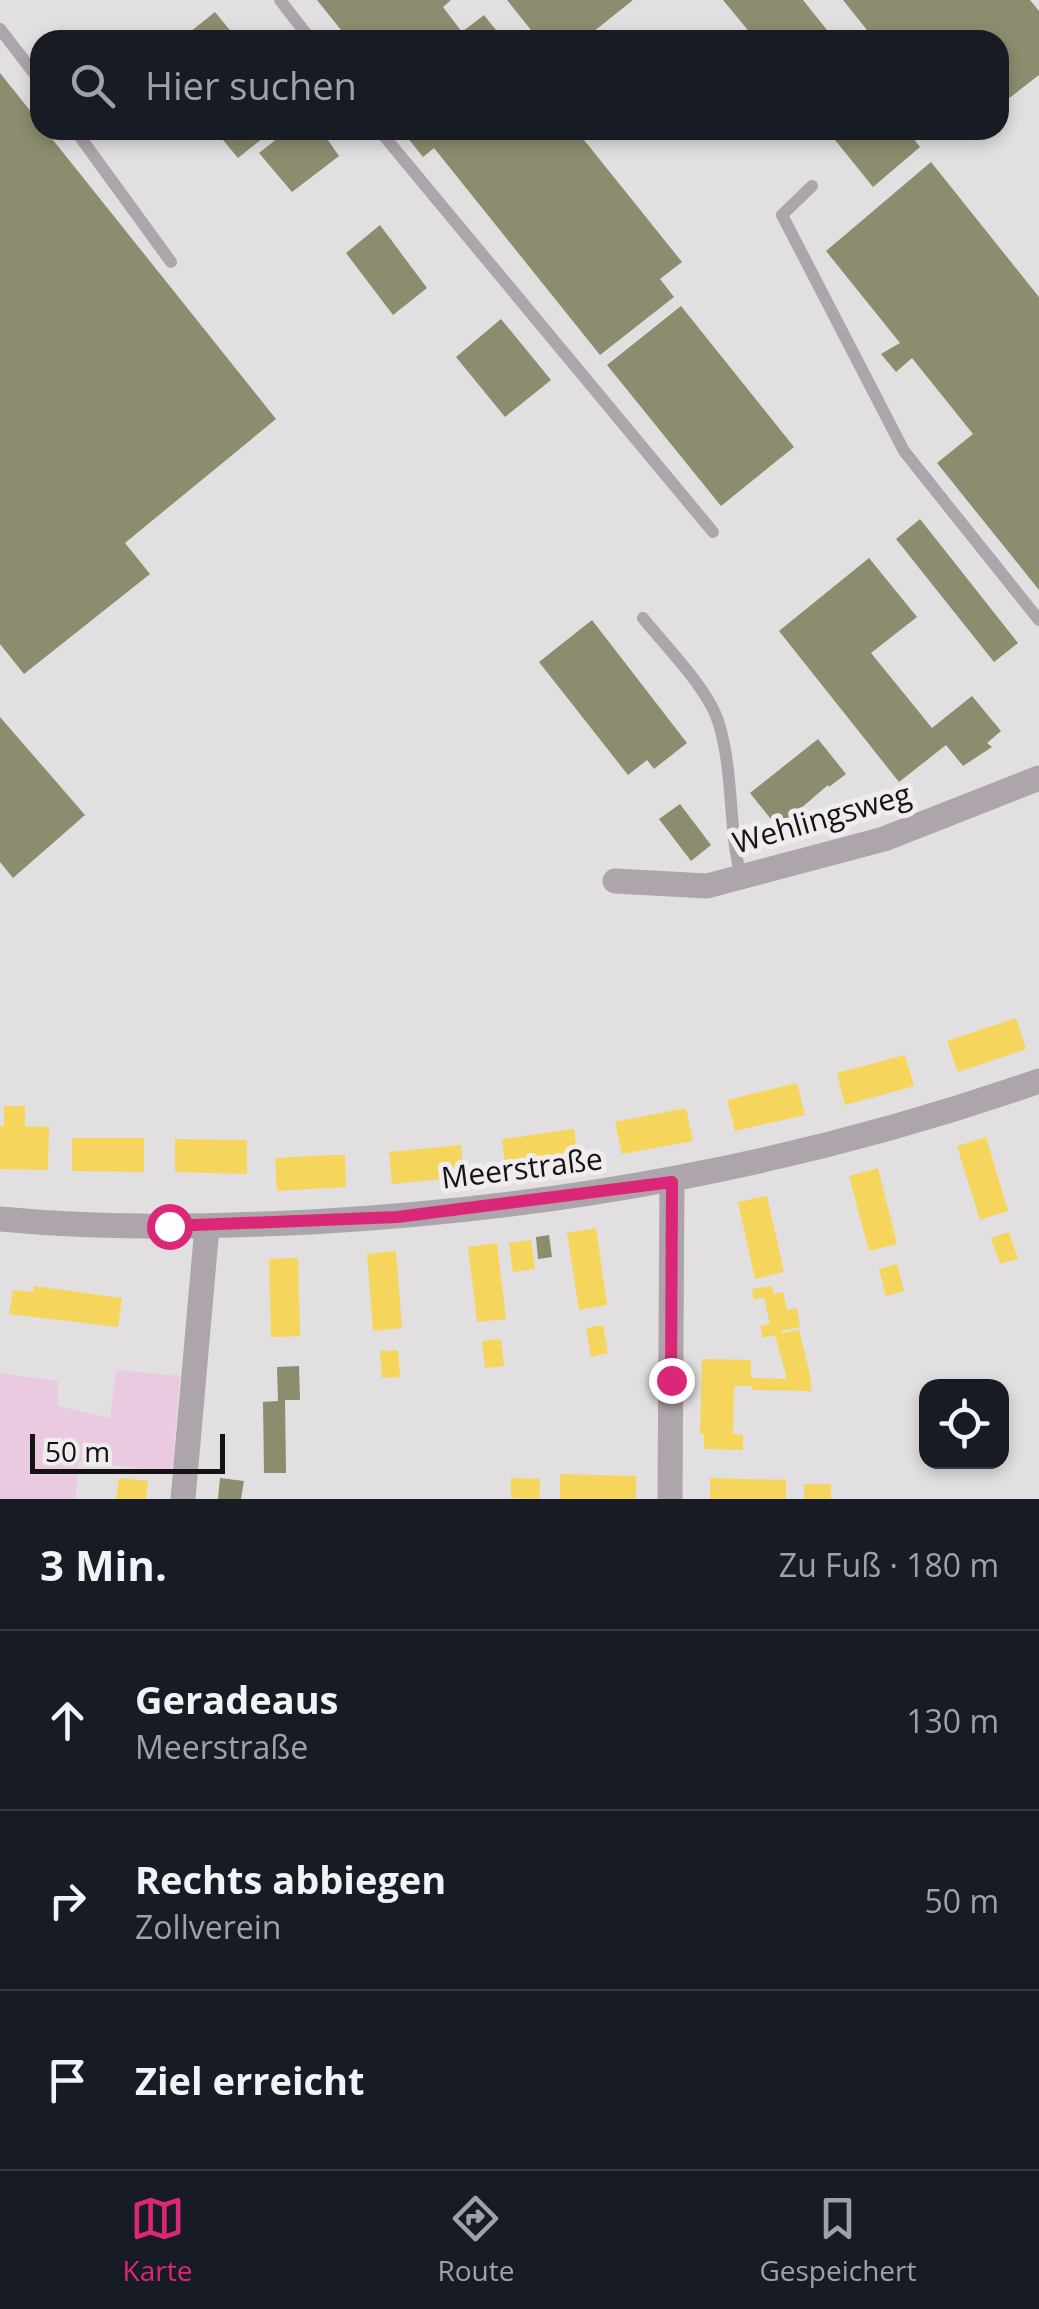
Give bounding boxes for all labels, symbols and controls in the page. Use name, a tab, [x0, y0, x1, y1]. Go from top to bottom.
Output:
search box	[30, 30, 1009, 140]
icon: search	[65, 58, 120, 113]
text: Hier suchen	[145, 59, 357, 111]
street label: Wehlingsweg	[728, 773, 915, 863]
street label: Meerstraße	[439, 1137, 605, 1198]
route start	[147, 1204, 193, 1250]
route end	[649, 1358, 695, 1404]
map controls	[919, 1379, 1009, 1469]
button: locate	[919, 1379, 1009, 1469]
scale bar	[30, 1429, 225, 1474]
text: 50 m	[45, 1432, 110, 1470]
text: 3 Min.	[40, 1536, 167, 1593]
text: Zu Fuß · 180 m	[779, 1543, 999, 1586]
text: Geradeaus	[135, 1673, 339, 1725]
icon: ahead	[40, 1693, 95, 1748]
text: 130 m	[906, 1699, 999, 1742]
text: Meerstraße	[135, 1725, 308, 1768]
text: Rechts abbiegen	[135, 1853, 446, 1905]
icon: right	[40, 1873, 95, 1928]
text: 50 m	[924, 1879, 999, 1922]
text: Zollverein	[135, 1905, 281, 1948]
icon: arrive	[40, 2053, 95, 2108]
text: Ziel erreicht	[135, 2054, 365, 2106]
tab: Karte	[123, 2191, 192, 2289]
tab: Route	[437, 2191, 514, 2289]
tab: Gespeichert	[759, 2191, 916, 2289]

